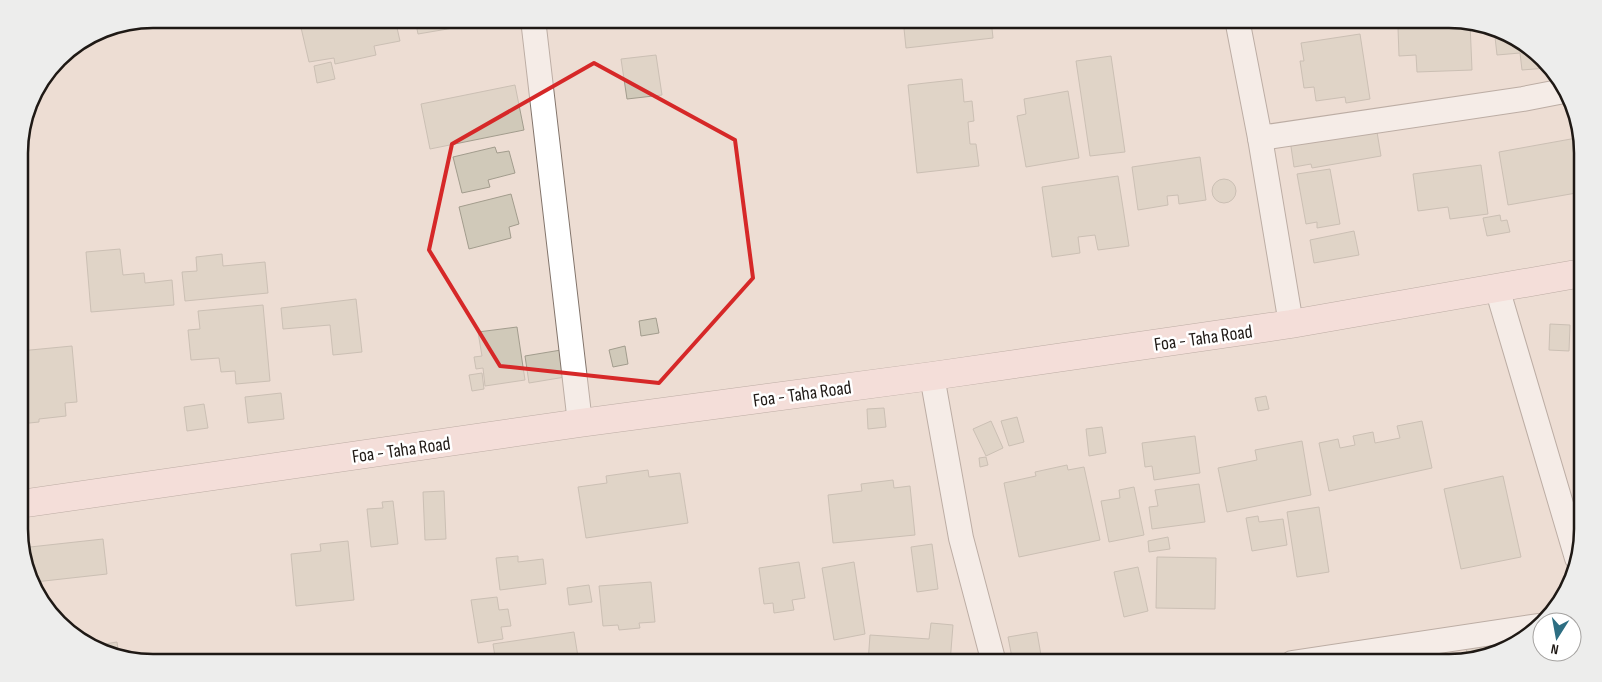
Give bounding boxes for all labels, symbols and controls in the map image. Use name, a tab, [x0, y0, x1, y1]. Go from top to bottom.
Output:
street label: Foa - Taha Road	[1153, 320, 1254, 357]
street label: Foa - Taha Road	[752, 376, 853, 413]
street label: Foa - Taha Road	[351, 432, 452, 469]
north arrow	[1532, 612, 1582, 662]
text: N	[1549, 640, 1560, 658]

